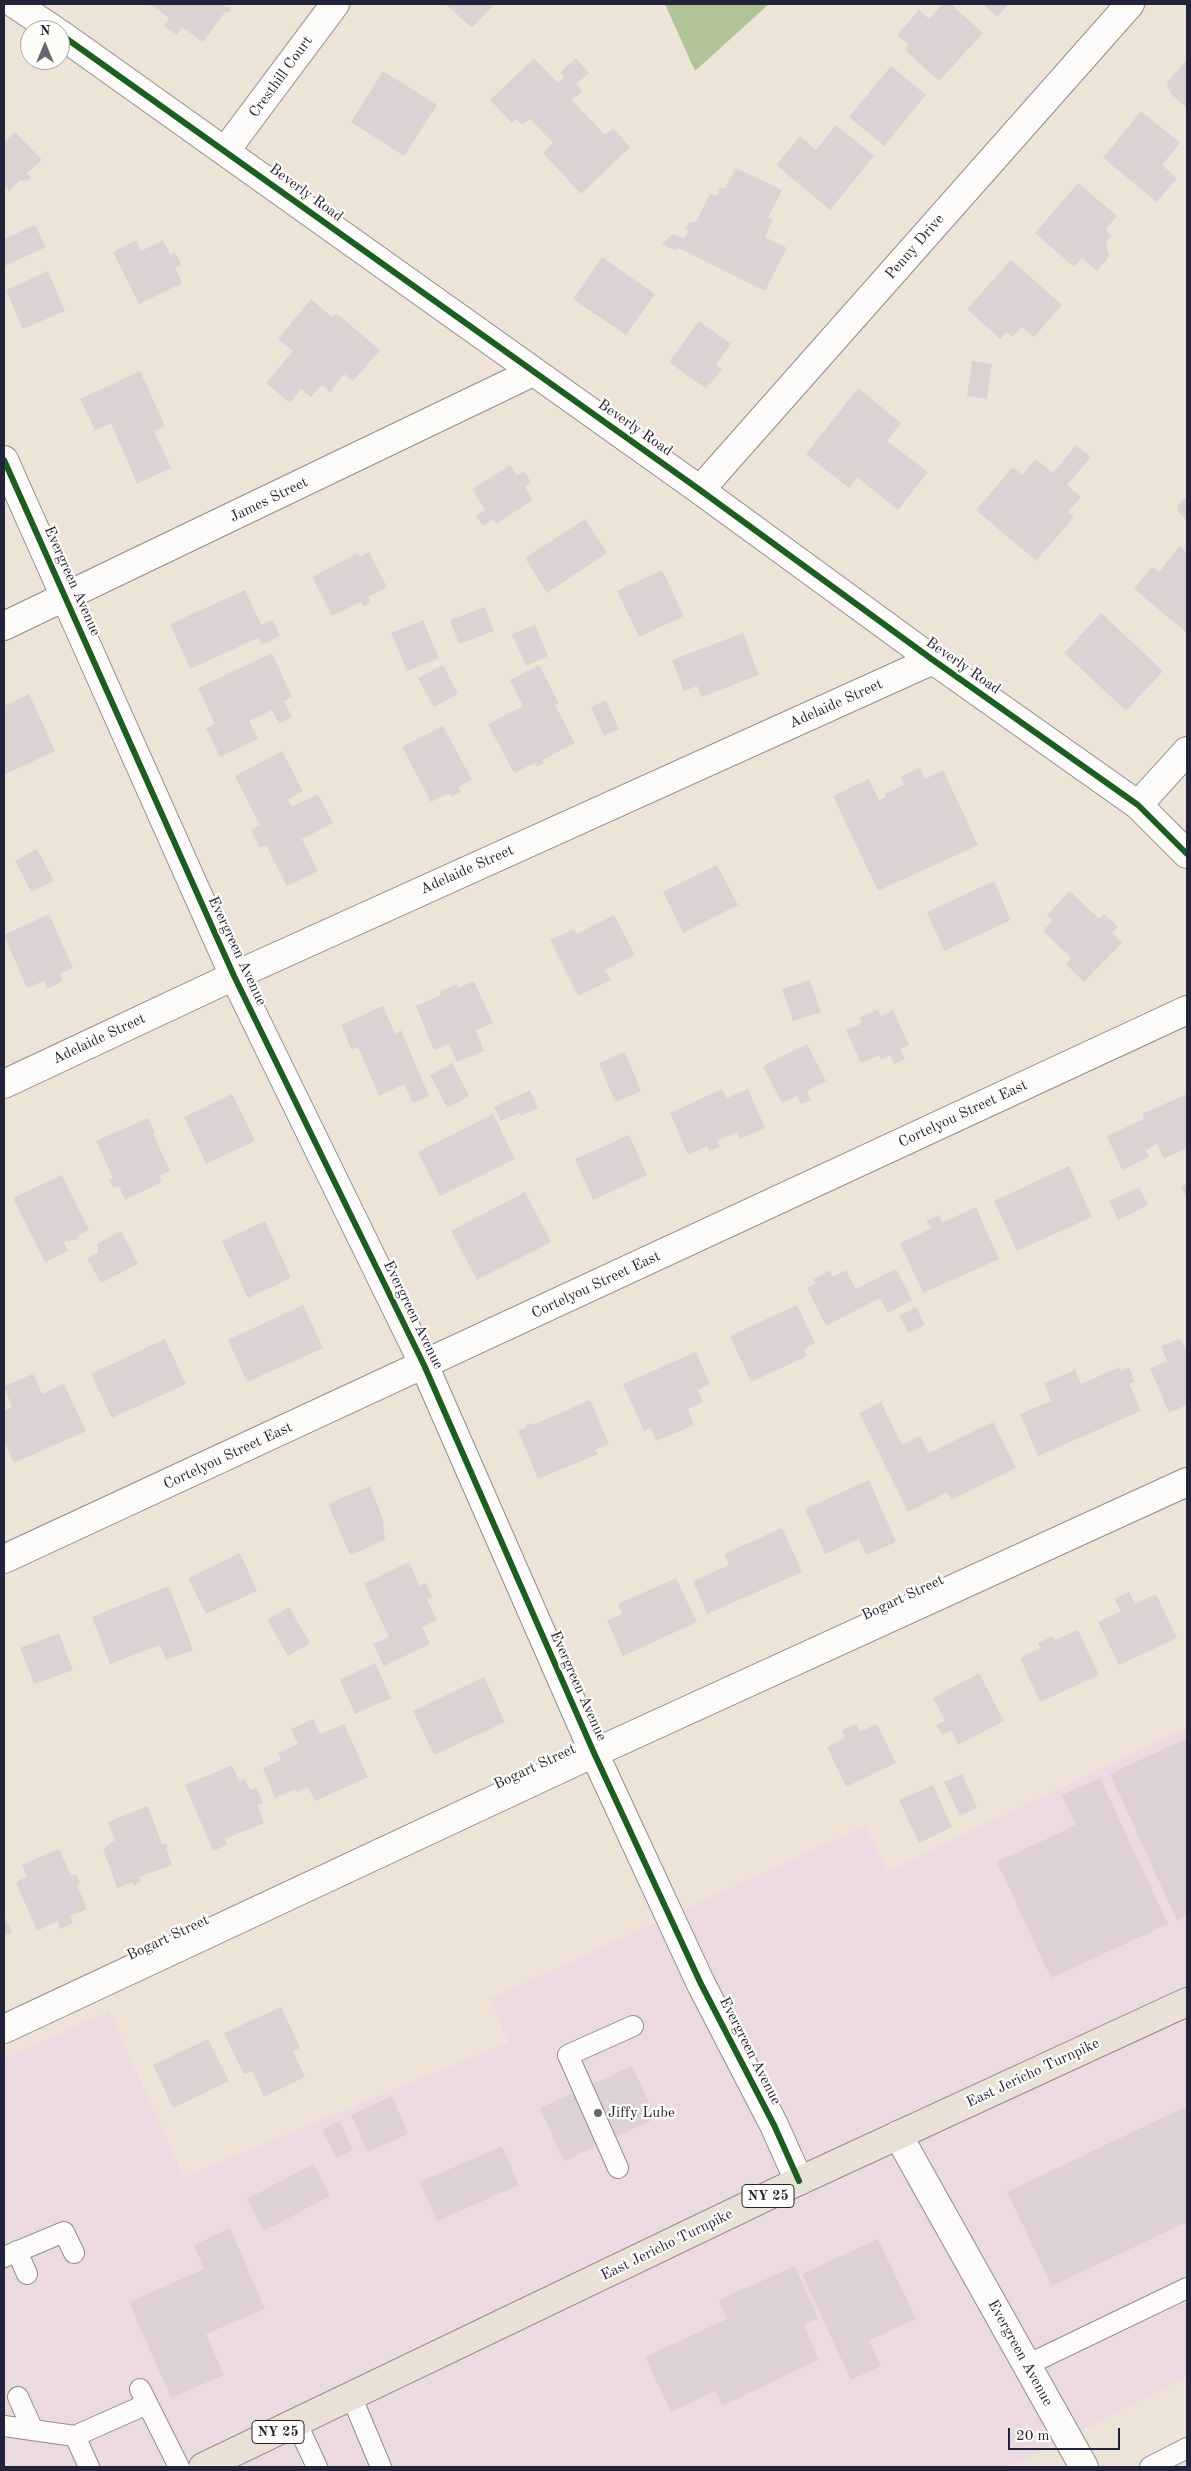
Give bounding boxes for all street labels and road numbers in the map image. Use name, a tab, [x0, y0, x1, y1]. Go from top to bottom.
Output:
street label: Cresthill Court	[245, 33, 317, 121]
street label: Beverly Road	[265, 160, 347, 226]
street label: Penny Drive	[882, 211, 948, 283]
street label: Beverly Road	[594, 396, 676, 460]
street label: James Street	[227, 473, 311, 527]
street label: Evergreen Avenue	[40, 523, 104, 639]
street label: Beverly Road	[922, 634, 1004, 698]
street label: Adelaide Street	[786, 675, 886, 733]
street label: Adelaide Street	[417, 841, 517, 899]
street label: Evergreen Avenue	[204, 893, 270, 1009]
street label: Adelaide Street	[50, 1010, 148, 1068]
street label: Cortelyou Street East	[896, 1076, 1030, 1152]
street label: Cortelyou Street East	[529, 1247, 663, 1323]
street label: Evergreen Avenue	[379, 1258, 447, 1372]
street label: Cortelyou Street East	[161, 1418, 295, 1494]
street label: Bogart Street	[859, 1571, 947, 1625]
street label: Evergreen Avenue	[546, 1628, 610, 1744]
street label: Bogart Street	[491, 1740, 579, 1794]
street label: Bogart Street	[124, 1911, 212, 1965]
street label: Evergreen Avenue	[715, 1994, 785, 2108]
street label: East Jericho Turnpike	[964, 2034, 1102, 2112]
road number: NY 25	[742, 2184, 794, 2208]
street label: East Jericho Turnpike	[598, 2205, 736, 2285]
street label: Evergreen Avenue	[983, 2297, 1057, 2409]
road number: NY 25	[252, 2420, 304, 2444]

